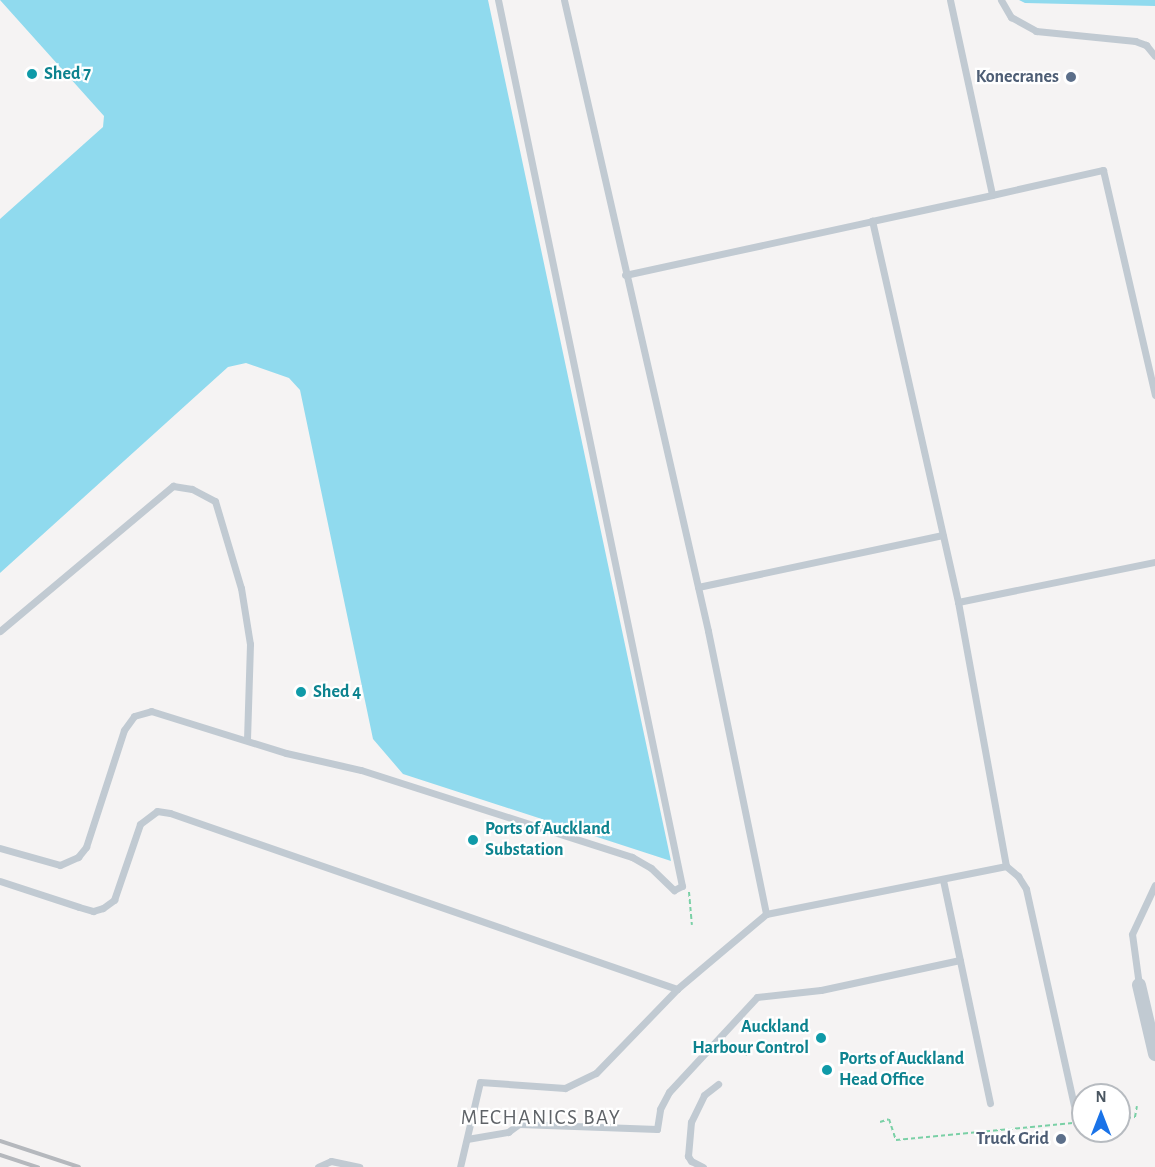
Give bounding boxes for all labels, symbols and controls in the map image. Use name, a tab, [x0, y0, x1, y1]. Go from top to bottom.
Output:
place label: Shed 7	[44, 63, 91, 85]
place label: Konecranes	[976, 66, 1059, 88]
marker: Shed 7	[25, 67, 39, 81]
marker: Konecranes	[1064, 70, 1078, 84]
place label: Shed 4	[313, 681, 361, 703]
marker: Shed 4	[294, 685, 308, 699]
place label: Ports of Auckland Substation	[485, 819, 610, 862]
marker: Ports of Auckland Substation	[466, 833, 480, 847]
place label: Auckland Harbour Control	[692, 1017, 809, 1060]
marker: Auckland Harbour Control	[814, 1031, 828, 1045]
place label: Ports of Auckland Head Office	[839, 1049, 964, 1092]
marker: Ports of Auckland Head Office	[820, 1063, 834, 1077]
north arrow	[1071, 1083, 1131, 1143]
text: N	[1095, 1089, 1107, 1105]
district label: MECHANICS BAY	[461, 1105, 621, 1131]
place label: Truck Grid	[976, 1128, 1049, 1150]
marker: Truck Grid	[1054, 1132, 1068, 1146]

